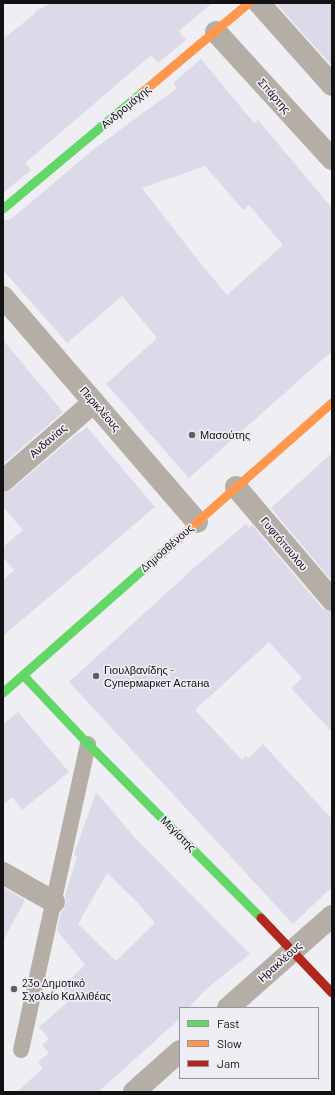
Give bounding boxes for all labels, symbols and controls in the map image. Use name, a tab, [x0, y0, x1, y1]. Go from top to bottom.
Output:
street label: Σπάρτης	[255, 76, 293, 116]
street label: Ανδρομάχης	[99, 82, 153, 132]
street label: Περικλέους	[77, 384, 123, 434]
street label: Ανδανiας	[27, 421, 69, 461]
place label: Μασούτης	[200, 428, 250, 442]
marker: Μασούτης	[187, 430, 197, 440]
street label: Γυφτόπουλου	[258, 514, 310, 574]
street label: Δημοσθένους	[138, 521, 196, 575]
place label: Γιουλβανίδης - Супермаркет Астана	[104, 663, 209, 689]
marker: Γιουλβανίδης - Супермаркет Астана	[91, 671, 101, 681]
street label: Μεγίστης	[158, 814, 198, 854]
street label: Ηρακλέους	[256, 939, 304, 985]
place label: 23ο Δημοτικό Σχολείο Καλλιθέας	[22, 976, 111, 1002]
marker: 23ο Δημοτικό Σχολείο Καλλιθέας	[9, 984, 19, 994]
legend	[179, 1007, 319, 1079]
text: Fast	[217, 1016, 240, 1030]
text: Slow	[217, 1036, 242, 1050]
text: Jam	[217, 1056, 240, 1070]

